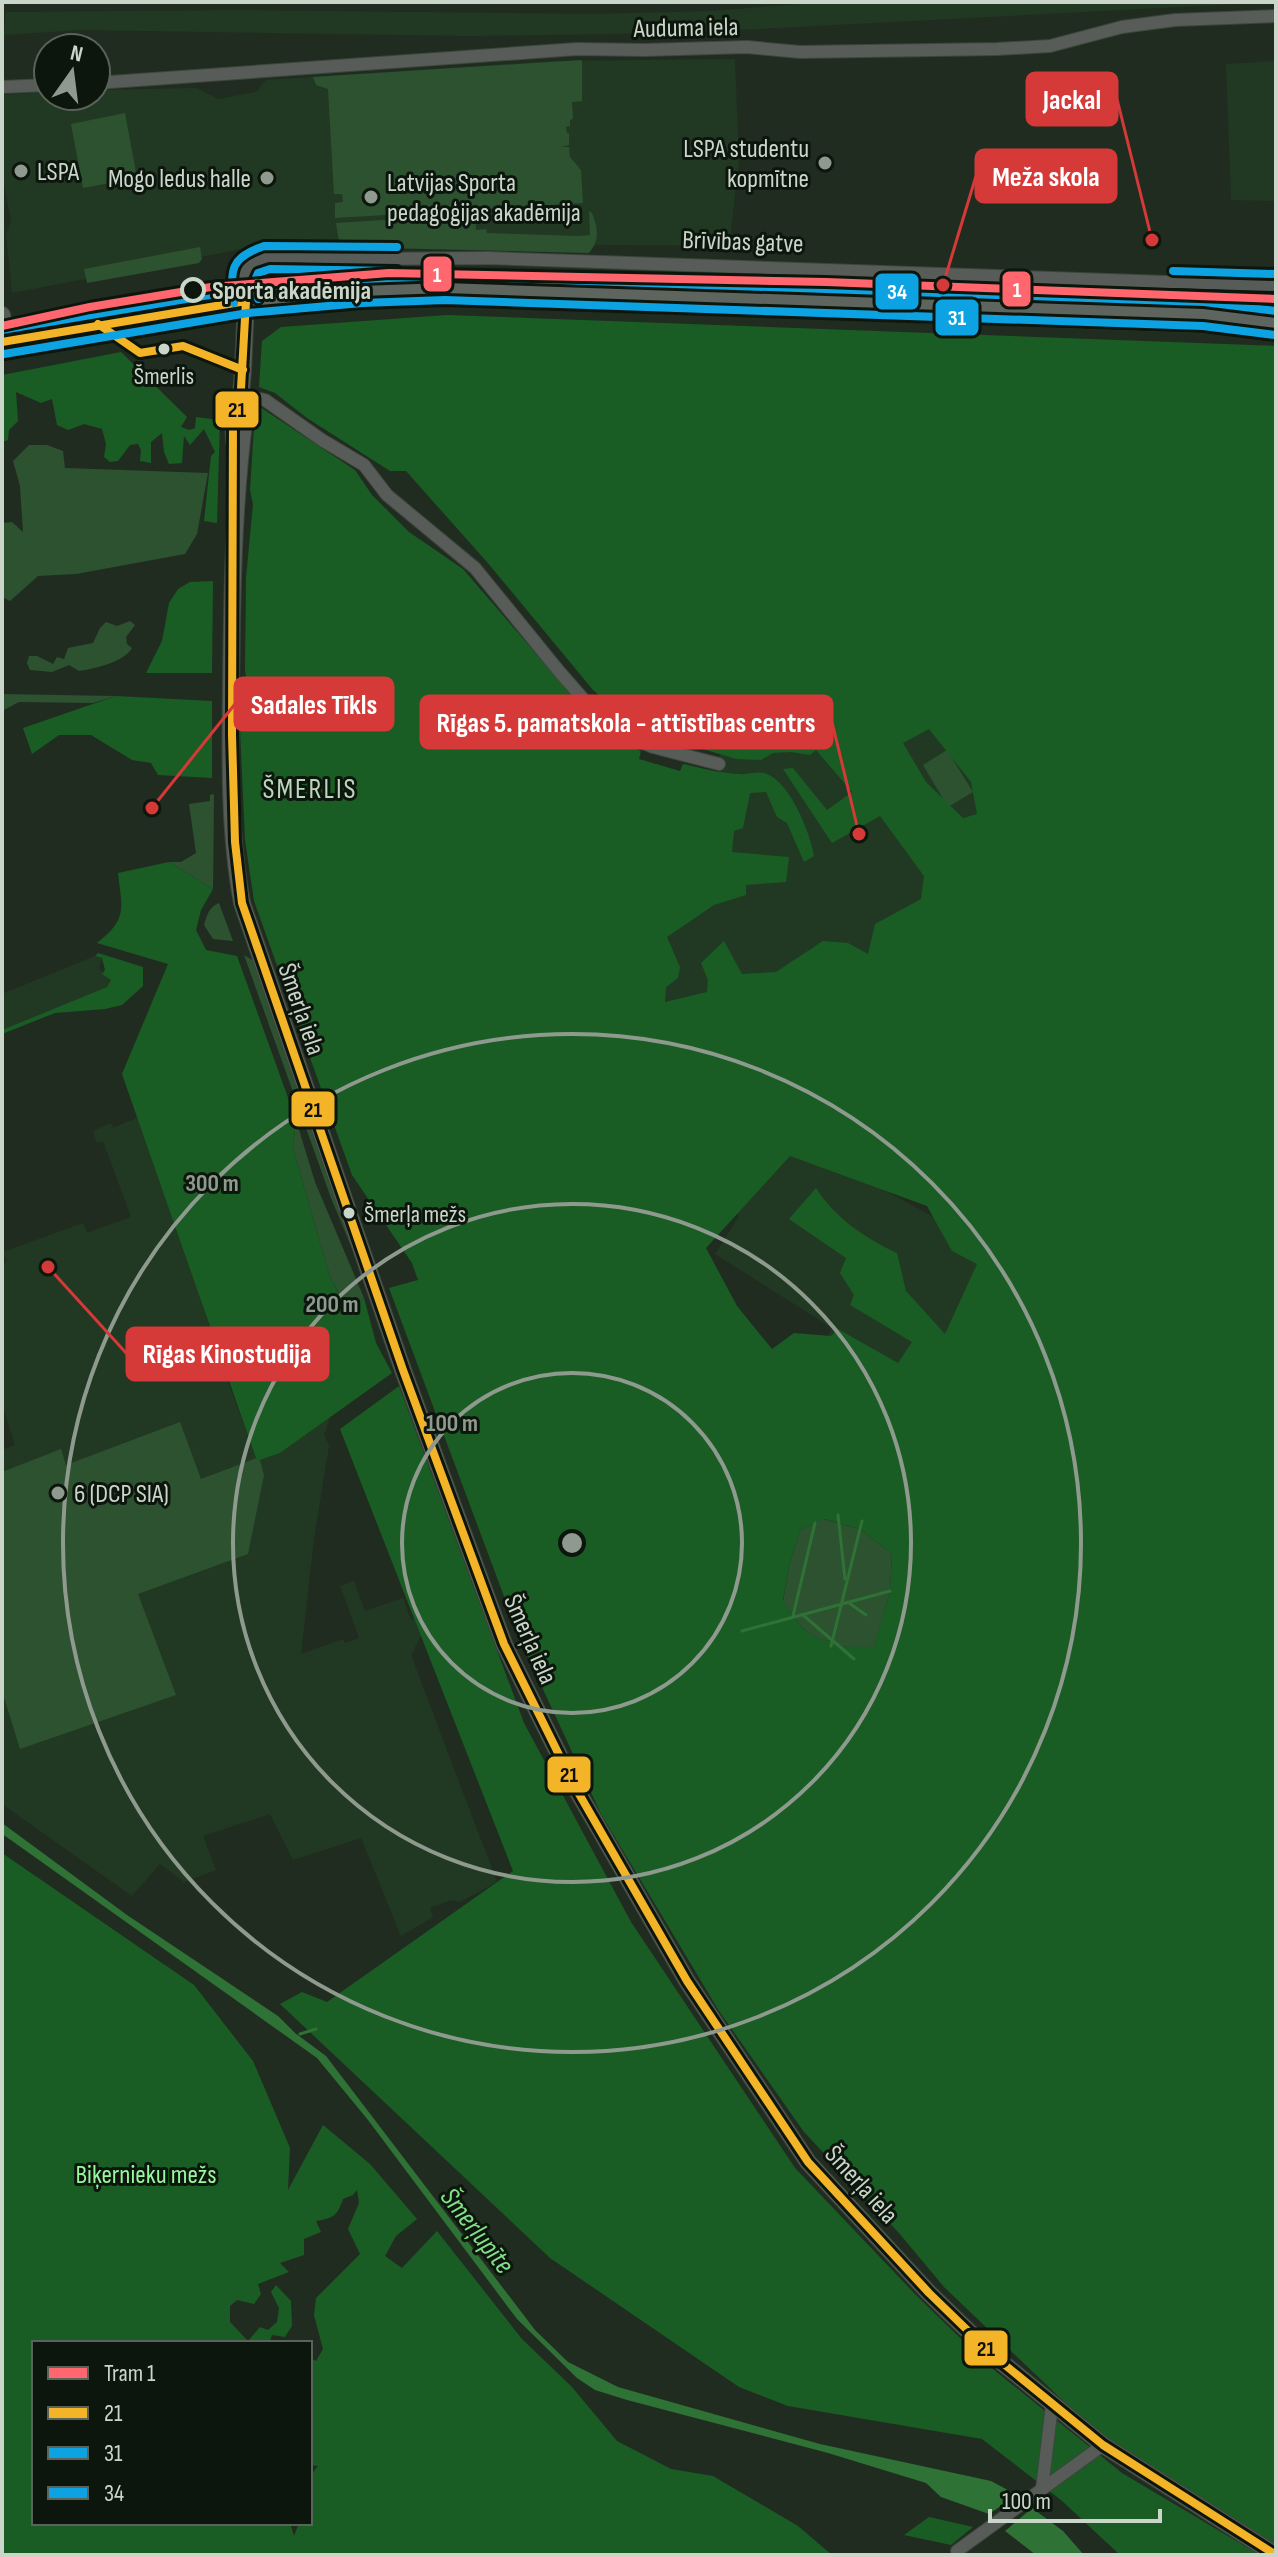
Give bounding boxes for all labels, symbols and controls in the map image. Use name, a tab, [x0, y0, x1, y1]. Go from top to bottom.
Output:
street label: Auduma iela	[632, 12, 739, 45]
north arrow	[32, 32, 112, 112]
text: N	[68, 40, 85, 69]
callout: Jackal	[1027, 73, 1117, 125]
text: Jackal	[1042, 84, 1101, 117]
place label: LSPA studentu kopmītne	[683, 134, 809, 195]
callout: Meža skola	[976, 150, 1116, 202]
marker: LSPA studentu kopmītne	[816, 154, 834, 172]
place label: LSPA	[37, 157, 80, 188]
text: Meža skola	[992, 161, 1100, 194]
marker: LSPA	[12, 162, 30, 180]
place label: Mogo ledus halle	[108, 164, 251, 195]
place label: Latvijas Sporta pedagoģijas akadēmija	[387, 168, 581, 229]
marker: Mogo ledus halle	[258, 169, 276, 187]
marker: Latvijas Sporta pedagoģijas akadēmija	[362, 188, 380, 206]
street label: Brīvības gatve	[682, 225, 804, 260]
line badge: 1	[422, 255, 453, 293]
text: 1	[433, 262, 442, 289]
line badge: 1	[1001, 270, 1032, 308]
line badge: 34	[874, 272, 920, 311]
place label: Sporta akadēmija	[212, 276, 371, 307]
text: 1	[1013, 277, 1022, 304]
marker: Sporta akadēmija	[181, 278, 205, 302]
text: 34	[887, 279, 907, 306]
line badge: 31	[934, 298, 980, 337]
text: 31	[948, 305, 967, 332]
marker: Šmerlis	[156, 341, 172, 357]
place label: Šmerlis	[134, 362, 194, 391]
line badge: 21	[214, 390, 260, 429]
text: 21	[228, 397, 247, 424]
callout: Sadales Tīkls	[235, 678, 393, 730]
text: Sadales Tīkls	[251, 689, 377, 722]
callout: Rīgas 5. pamatskola - attīstības centrs	[421, 696, 832, 748]
text: Rīgas 5. pamatskola - attīstības centrs	[437, 707, 815, 740]
district label: ŠMERLIS	[262, 773, 358, 806]
street label: Šmerļa iela	[270, 960, 331, 1059]
line badge: 21	[290, 1090, 336, 1128]
text: 21	[304, 1097, 323, 1124]
text: 300 m	[185, 1169, 239, 1198]
place label: Šmerļa mežs	[364, 1200, 466, 1229]
marker: Šmerļa mežs	[341, 1205, 357, 1221]
text: 200 m	[305, 1290, 359, 1319]
callout: Rīgas Kinostudija	[127, 1328, 328, 1380]
text: Rīgas Kinostudija	[143, 1338, 311, 1371]
text: 100 m	[426, 1409, 478, 1438]
place label: 6 (DCP SIA)	[74, 1479, 169, 1510]
marker: 6 (DCP SIA)	[49, 1484, 67, 1502]
centre of rings	[558, 1529, 586, 1557]
street label: Šmerļa iela	[496, 1590, 563, 1689]
line badge: 21	[546, 1755, 592, 1794]
text: 21	[560, 1762, 579, 1789]
street label: Šmerļa iela	[818, 2139, 904, 2231]
park label: Biķernieku mežs	[76, 2160, 217, 2191]
water label: Šmerļupīte	[433, 2181, 521, 2281]
line badge: 21	[963, 2329, 1009, 2367]
text: 21	[977, 2336, 996, 2363]
legend	[32, 2341, 312, 2525]
text: Tram 1	[104, 2359, 156, 2388]
text: 21	[104, 2399, 123, 2428]
text: 31	[104, 2439, 123, 2468]
scale bar	[990, 2473, 1160, 2523]
text: 34	[104, 2479, 124, 2508]
text: 100 m	[1002, 2487, 1051, 2516]

